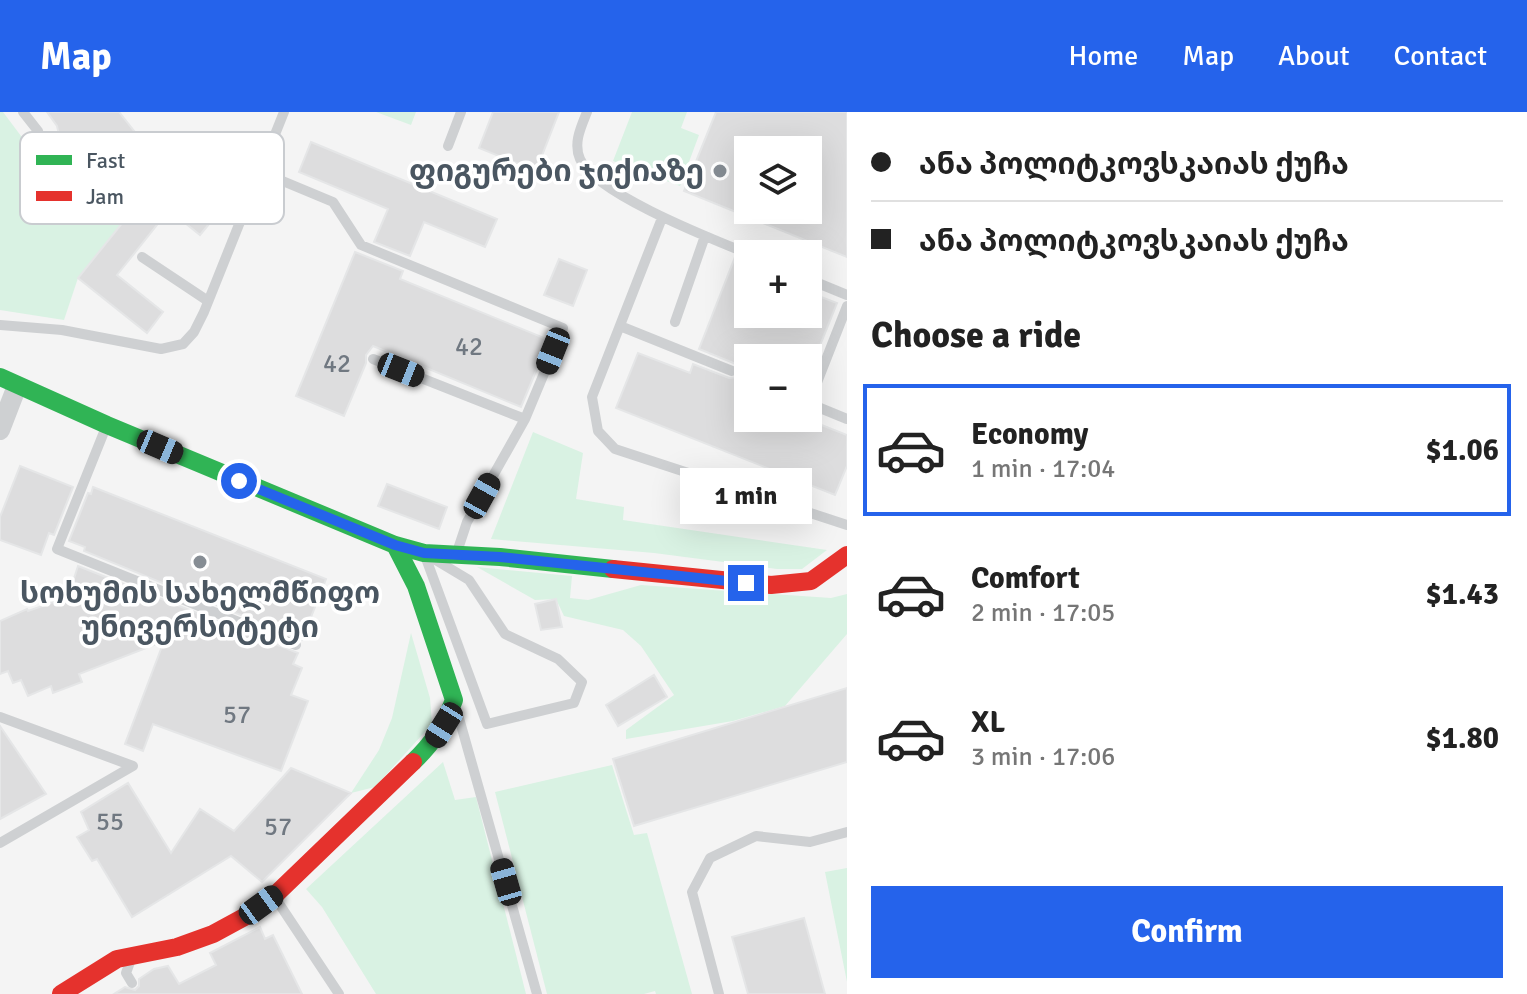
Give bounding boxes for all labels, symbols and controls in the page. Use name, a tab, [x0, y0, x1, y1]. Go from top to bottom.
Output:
text: Map	[40, 33, 112, 80]
text: Home	[1069, 39, 1138, 73]
text: Map	[1182, 39, 1234, 73]
text: About	[1278, 39, 1350, 73]
text: Contact	[1394, 39, 1487, 73]
legend	[20, 132, 284, 224]
map controls	[734, 136, 822, 432]
button: layers	[734, 136, 822, 224]
text: ანა პოლიტკოვსკაიას ქუჩა	[919, 146, 1349, 183]
text: Fast	[86, 147, 126, 174]
place label: ფიგურები ჯიქიაზე	[409, 153, 704, 190]
marker: ფიგურები ჯიქიაზე	[711, 162, 729, 180]
text: Jam	[86, 183, 124, 210]
text: ანა პოლიტკოვსკაიას ქუჩა	[919, 223, 1349, 260]
button: +	[734, 240, 822, 328]
text: Choose a ride	[871, 313, 1081, 358]
car	[533, 324, 573, 378]
house number: 42	[455, 331, 483, 363]
button: −	[734, 344, 822, 432]
house number: 42	[323, 348, 351, 380]
car	[374, 350, 428, 390]
icon: car	[875, 414, 947, 486]
text: Economy	[971, 416, 1088, 453]
car	[133, 427, 187, 467]
text: $1.06	[1426, 432, 1499, 469]
text: 1 min · 17:04	[971, 453, 1115, 485]
route start	[221, 463, 257, 499]
callout: 1 min	[680, 467, 812, 523]
car	[460, 469, 504, 523]
text: 1 min	[715, 480, 777, 512]
marker: სოხუმის სახელმწიფო უნივერსიტეტი	[191, 553, 209, 571]
icon: car	[875, 558, 947, 630]
text: Comfort	[971, 560, 1080, 597]
route end	[728, 565, 764, 601]
place label: სოხუმის სახელმწიფო უნივერსიტეტი	[20, 575, 380, 646]
text: $1.43	[1426, 576, 1499, 613]
text: 2 min · 17:05	[971, 597, 1115, 629]
car	[421, 698, 467, 752]
house number: 57	[223, 699, 251, 731]
icon: car	[875, 702, 947, 774]
text: XL	[971, 704, 1005, 741]
text: $1.80	[1426, 720, 1499, 757]
text: 3 min · 17:06	[971, 741, 1115, 773]
house number: 55	[96, 806, 124, 838]
house number: 57	[264, 811, 292, 843]
car	[488, 856, 524, 908]
car	[235, 881, 287, 929]
button: Confirm	[871, 886, 1503, 978]

